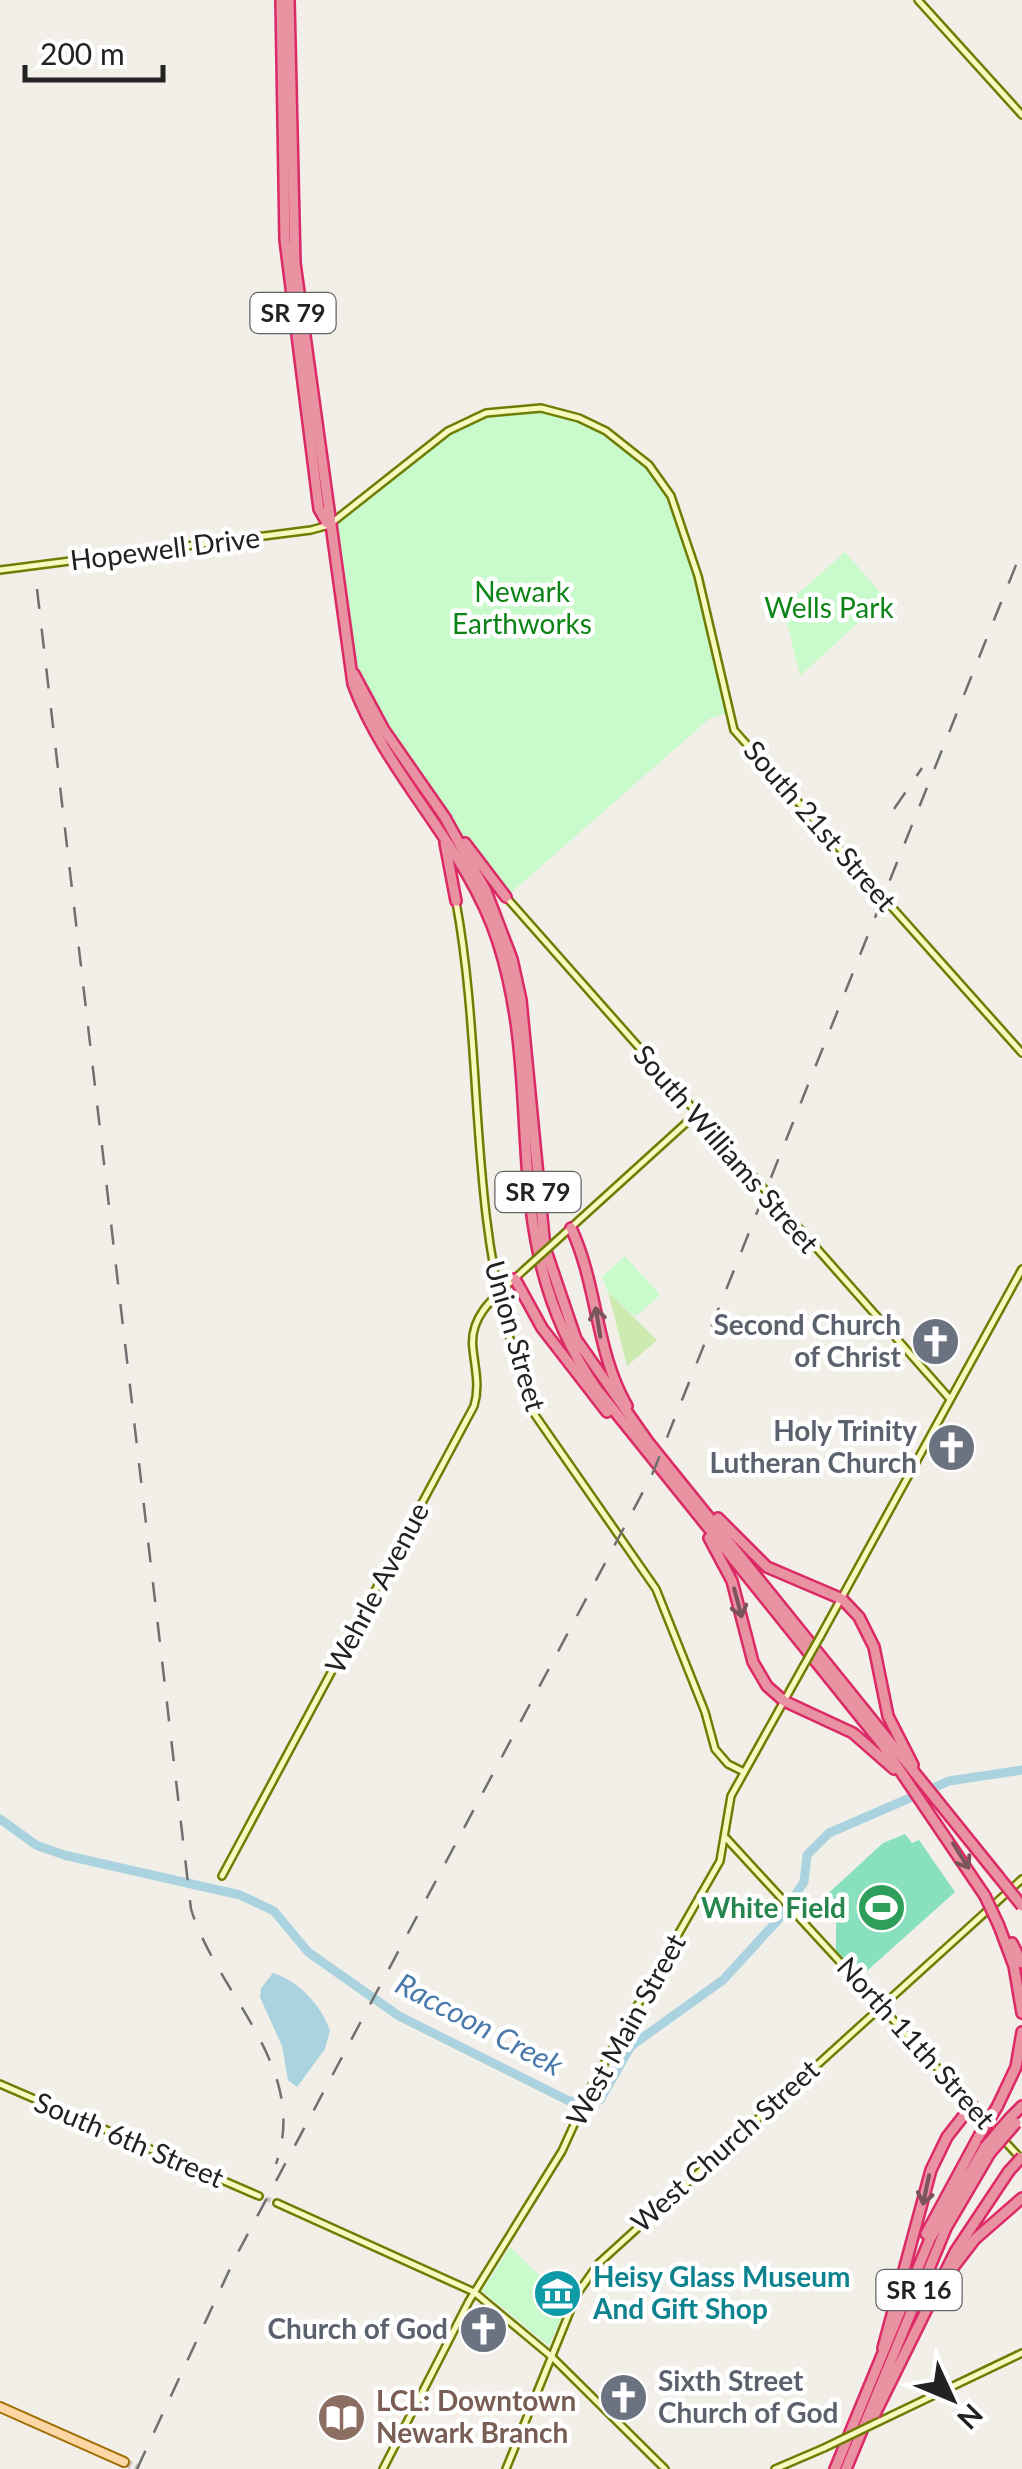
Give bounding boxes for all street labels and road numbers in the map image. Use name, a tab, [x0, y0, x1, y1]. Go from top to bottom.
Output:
road number: SR 79	[250, 293, 336, 333]
street label: Hopewell Drive	[68, 520, 262, 577]
street label: South 21st Street	[737, 733, 904, 918]
street label: South Williams Street	[627, 1037, 826, 1259]
road number: SR 79	[496, 1172, 580, 1212]
street label: Union Street	[478, 1257, 554, 1415]
street label: Wehrle Avenue	[317, 1496, 435, 1679]
street label: West Main Street	[558, 1928, 692, 2131]
street label: North 11th Street	[831, 1950, 1003, 2135]
street label: West Church Street	[623, 2052, 825, 2239]
street label: South 6th Street	[30, 2084, 229, 2194]
road number: SR 16	[876, 2270, 962, 2310]

